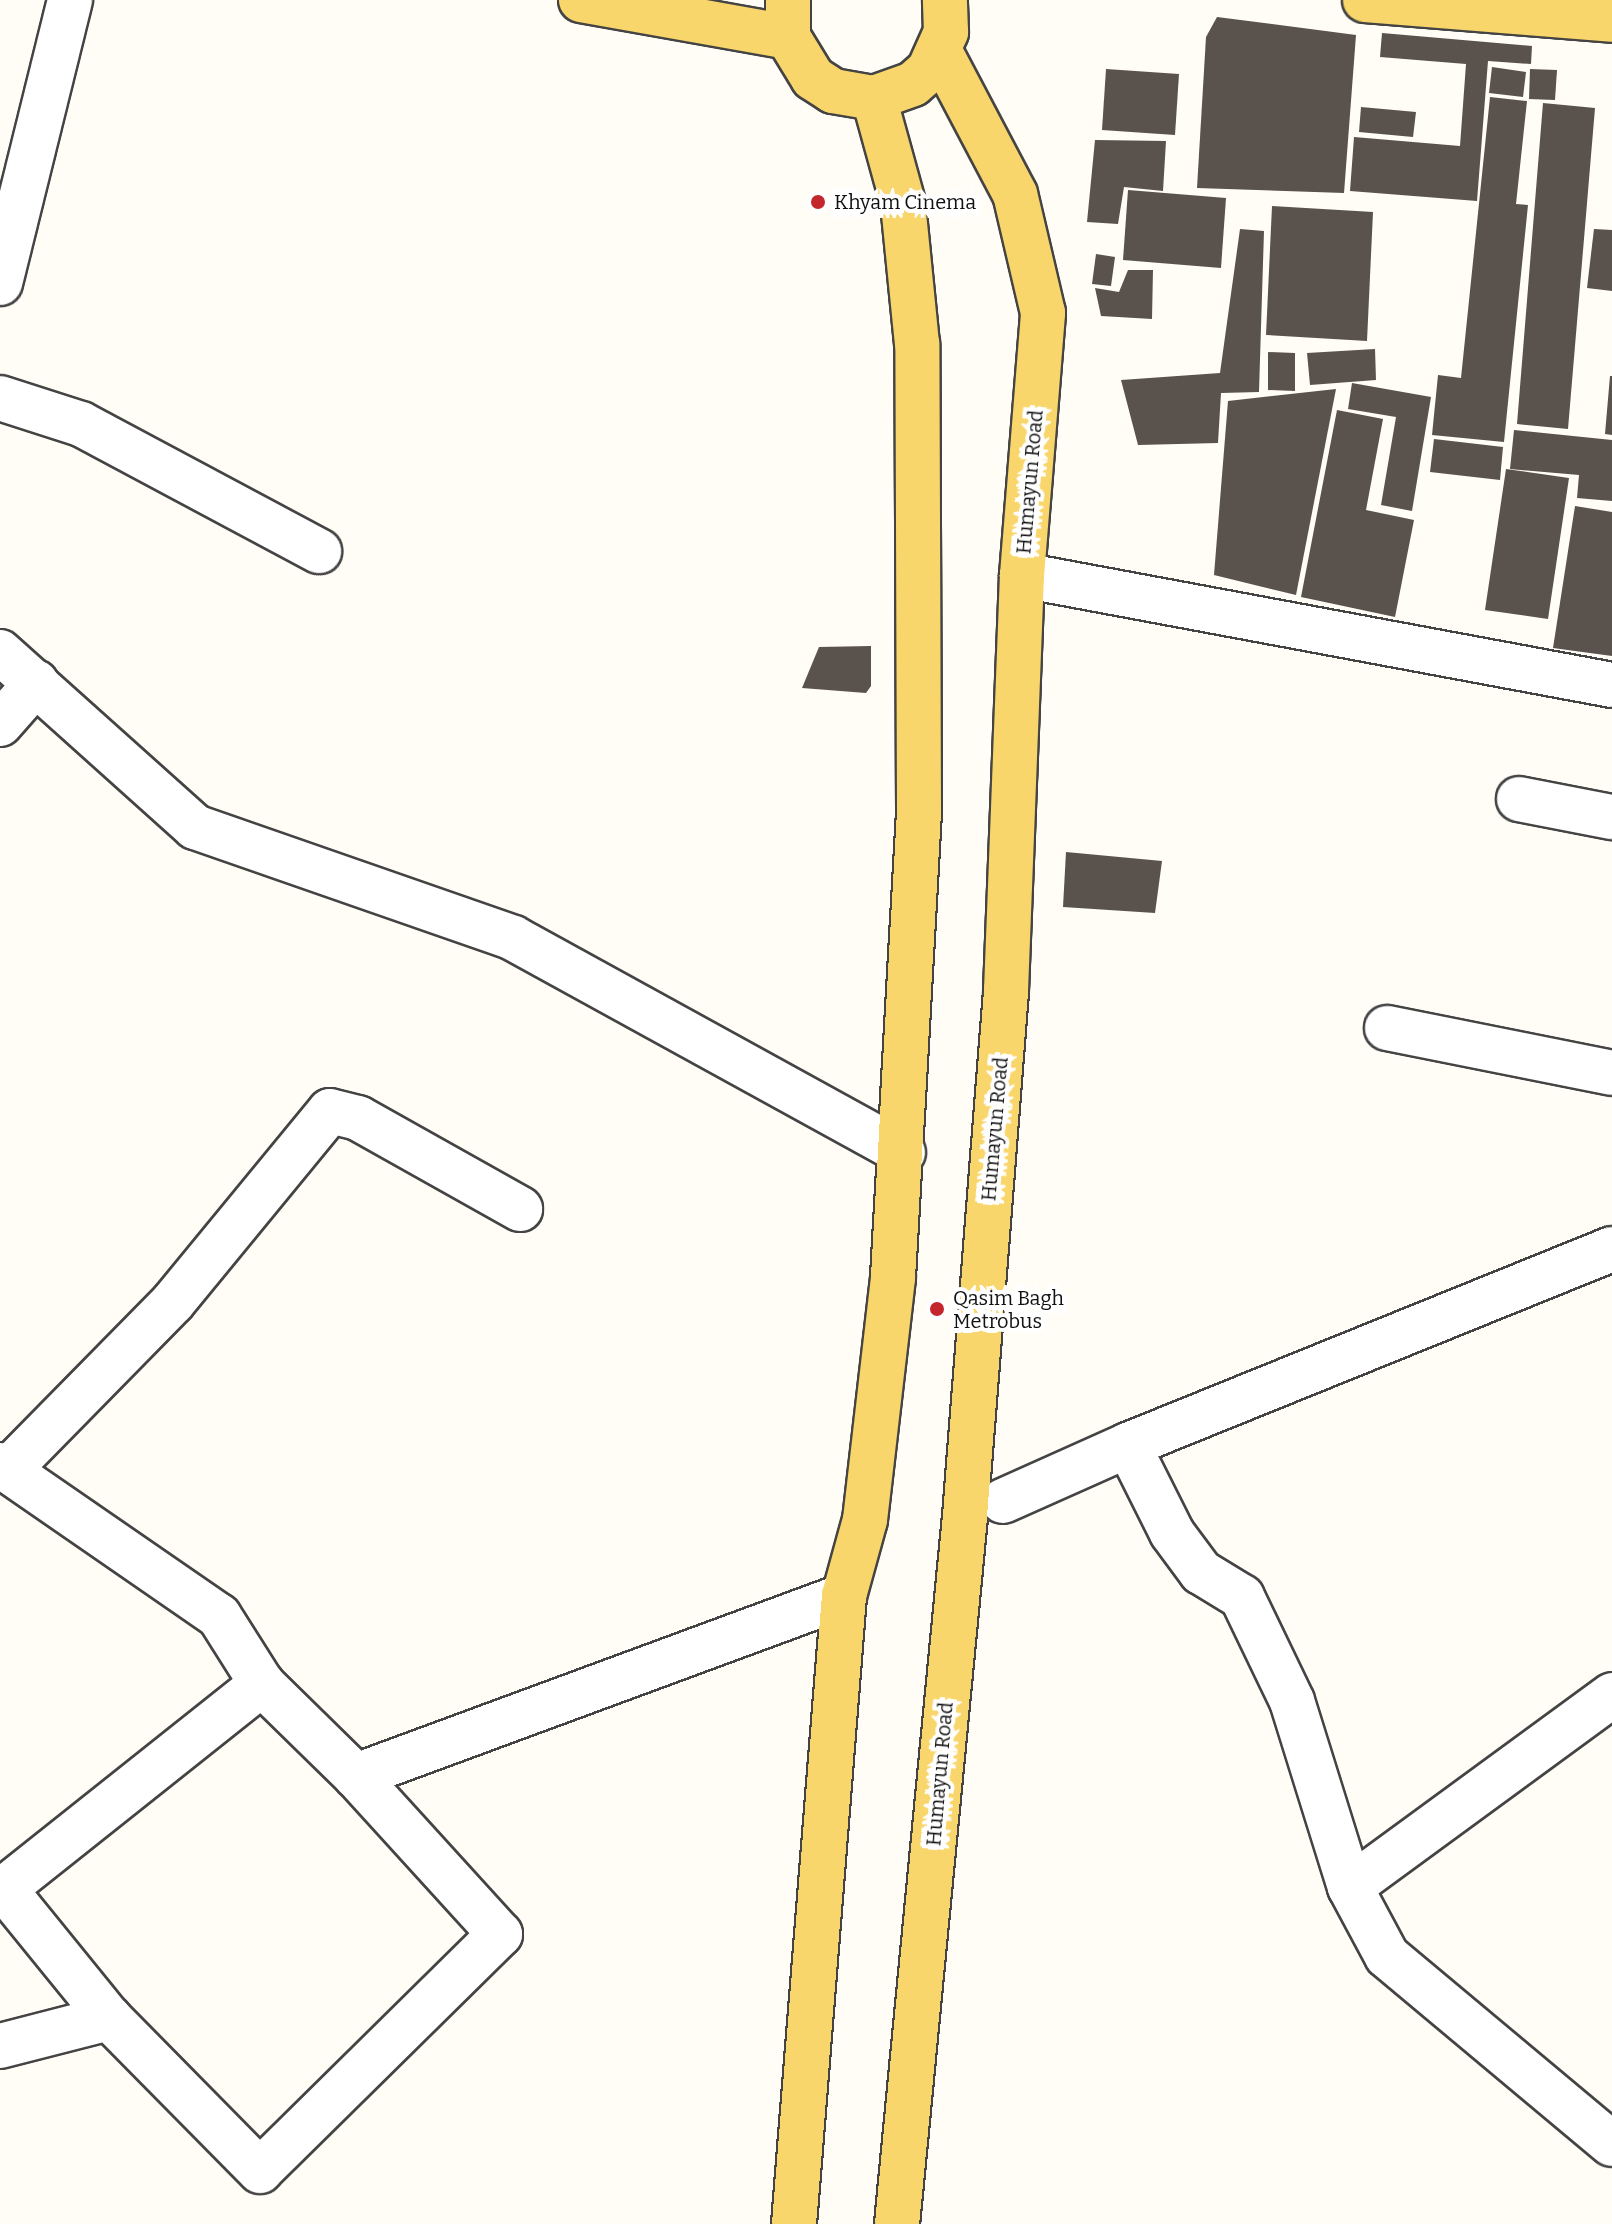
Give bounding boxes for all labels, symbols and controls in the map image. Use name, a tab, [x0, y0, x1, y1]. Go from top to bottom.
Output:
place label: Khyam Cinema	[834, 190, 976, 214]
marker: Khyam Cinema	[809, 193, 827, 211]
street label: Humayun Road	[1012, 409, 1048, 555]
street label: Humayun Road	[977, 1056, 1013, 1202]
place label: Qasim Bagh Metrobus	[953, 1286, 1064, 1333]
marker: Qasim Bagh Metrobus	[928, 1300, 946, 1318]
street label: Humayun Road	[922, 1701, 958, 1847]

